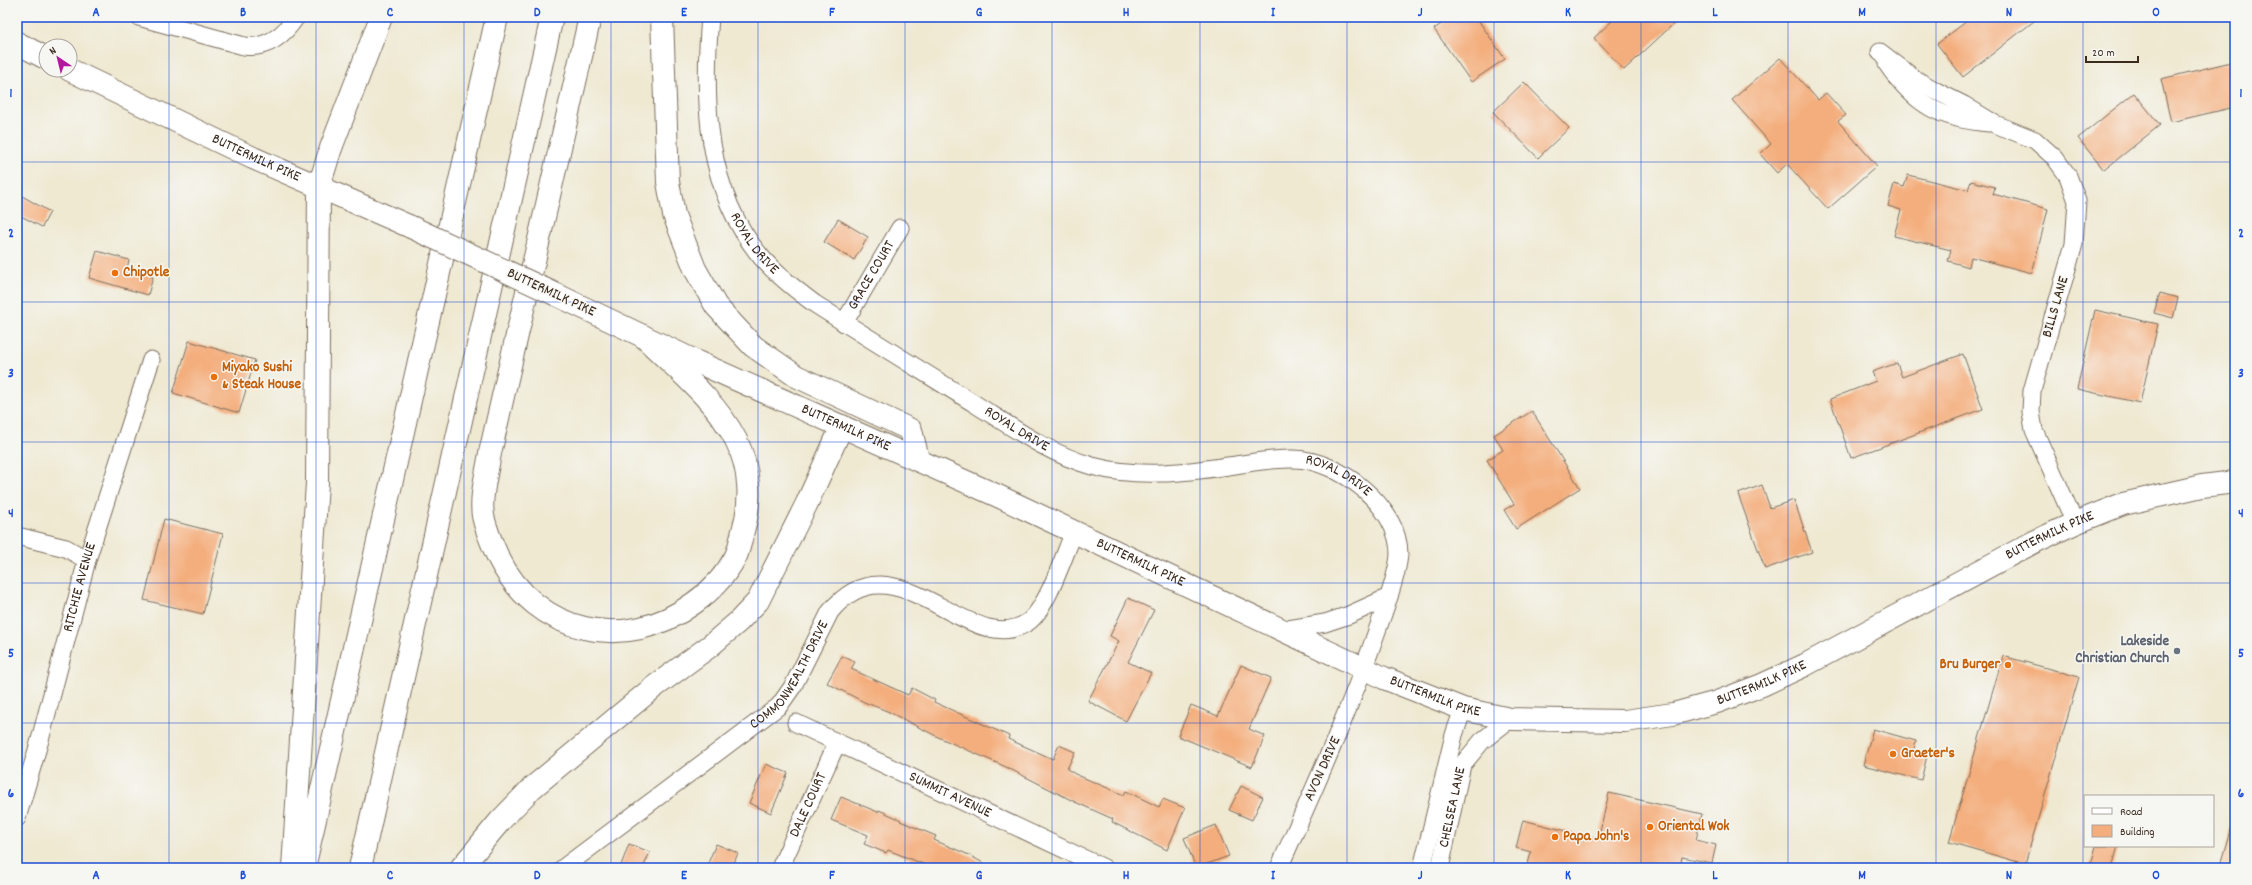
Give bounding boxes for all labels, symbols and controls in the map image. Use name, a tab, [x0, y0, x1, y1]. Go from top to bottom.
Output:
text: A	[92, 4, 100, 23]
text: B	[240, 4, 246, 23]
text: C	[387, 4, 394, 23]
text: D	[534, 4, 541, 23]
text: E	[681, 4, 688, 23]
text: F	[829, 4, 835, 23]
text: G	[976, 4, 983, 23]
text: H	[1123, 4, 1130, 23]
text: I	[1271, 4, 1276, 23]
text: J	[1418, 4, 1423, 23]
text: K	[1565, 4, 1571, 23]
text: L	[1712, 4, 1718, 23]
text: M	[1858, 4, 1866, 23]
text: N	[2006, 4, 2012, 23]
text: O	[2152, 4, 2160, 23]
north arrow	[38, 38, 78, 78]
scale bar	[2086, 38, 2138, 64]
text: N	[47, 43, 61, 60]
text: 20 m	[2092, 45, 2115, 62]
text: 1	[10, 85, 13, 104]
text: 1	[2240, 85, 2243, 104]
street label: BUTTERMILK PIKE	[208, 129, 304, 188]
street label: ROYAL DRIVE	[723, 209, 784, 280]
text: 2	[8, 225, 14, 244]
text: 2	[2238, 225, 2244, 244]
street label: GRACE COURT	[843, 237, 901, 315]
place label: Chipotle	[123, 262, 170, 284]
street label: BUTTERMILK PIKE	[503, 263, 599, 323]
marker: Chipotle	[110, 268, 120, 278]
street label: BILLS LANE	[2037, 274, 2075, 340]
place label: Miyako Sushi & Steak House	[222, 357, 302, 396]
text: 3	[8, 365, 14, 384]
text: 3	[2238, 365, 2244, 384]
marker: Miyako Sushi & Steak House	[209, 372, 219, 382]
street label: BUTTERMILK PIKE	[798, 399, 894, 458]
street label: ROYAL DRIVE	[979, 401, 1053, 458]
street label: ROYAL DRIVE	[1303, 449, 1377, 502]
text: 4	[8, 505, 14, 524]
street label: BUTTERMILK PIKE	[2002, 505, 2098, 566]
text: 4	[2238, 505, 2244, 524]
street label: BUTTERMILK PIKE	[1092, 533, 1188, 594]
street label: RITCHIE AVENUE	[58, 540, 103, 635]
street label: COMMONWEALTH DRIVE	[745, 617, 835, 735]
place label: Lakeside Christian Church	[2075, 631, 2169, 670]
text: 5	[8, 645, 14, 664]
text: 5	[2238, 645, 2244, 664]
marker: Lakeside Christian Church	[2172, 646, 2182, 656]
place label: Bru Burger	[1940, 654, 2000, 676]
street label: BUTTERMILK PIKE	[1714, 655, 1811, 712]
marker: Bru Burger	[2003, 660, 2013, 670]
street label: BUTTERMILK PIKE	[1386, 670, 1483, 723]
street label: AVON DRIVE	[1299, 733, 1347, 805]
place label: Graeter's	[1901, 743, 1955, 765]
marker: Graeter's	[1888, 749, 1898, 759]
street label: CHELSEA LANE	[1434, 765, 1472, 850]
street label: SUMMIT AVENUE	[905, 766, 995, 824]
street label: DALE COURT	[784, 769, 833, 841]
text: 6	[8, 785, 15, 804]
text: 6	[2238, 785, 2245, 804]
legend	[2084, 795, 2214, 847]
text: Road	[2120, 804, 2142, 821]
place label: Oriental Wok	[1658, 816, 1729, 838]
marker: Oriental Wok	[1645, 822, 1655, 832]
text: Building	[2120, 824, 2155, 841]
place label: Papa John's	[1563, 826, 1629, 848]
marker: Papa John's	[1550, 832, 1560, 842]
text: A	[92, 867, 100, 885]
text: B	[240, 867, 246, 885]
text: C	[387, 867, 394, 885]
text: D	[534, 867, 541, 885]
text: E	[681, 867, 688, 885]
text: F	[829, 867, 835, 885]
text: G	[976, 867, 983, 885]
text: H	[1123, 867, 1130, 885]
text: I	[1271, 867, 1276, 885]
text: J	[1418, 867, 1423, 885]
text: K	[1565, 867, 1571, 885]
text: L	[1712, 867, 1718, 885]
text: M	[1858, 867, 1866, 885]
text: N	[2006, 867, 2012, 885]
text: O	[2152, 867, 2160, 885]

